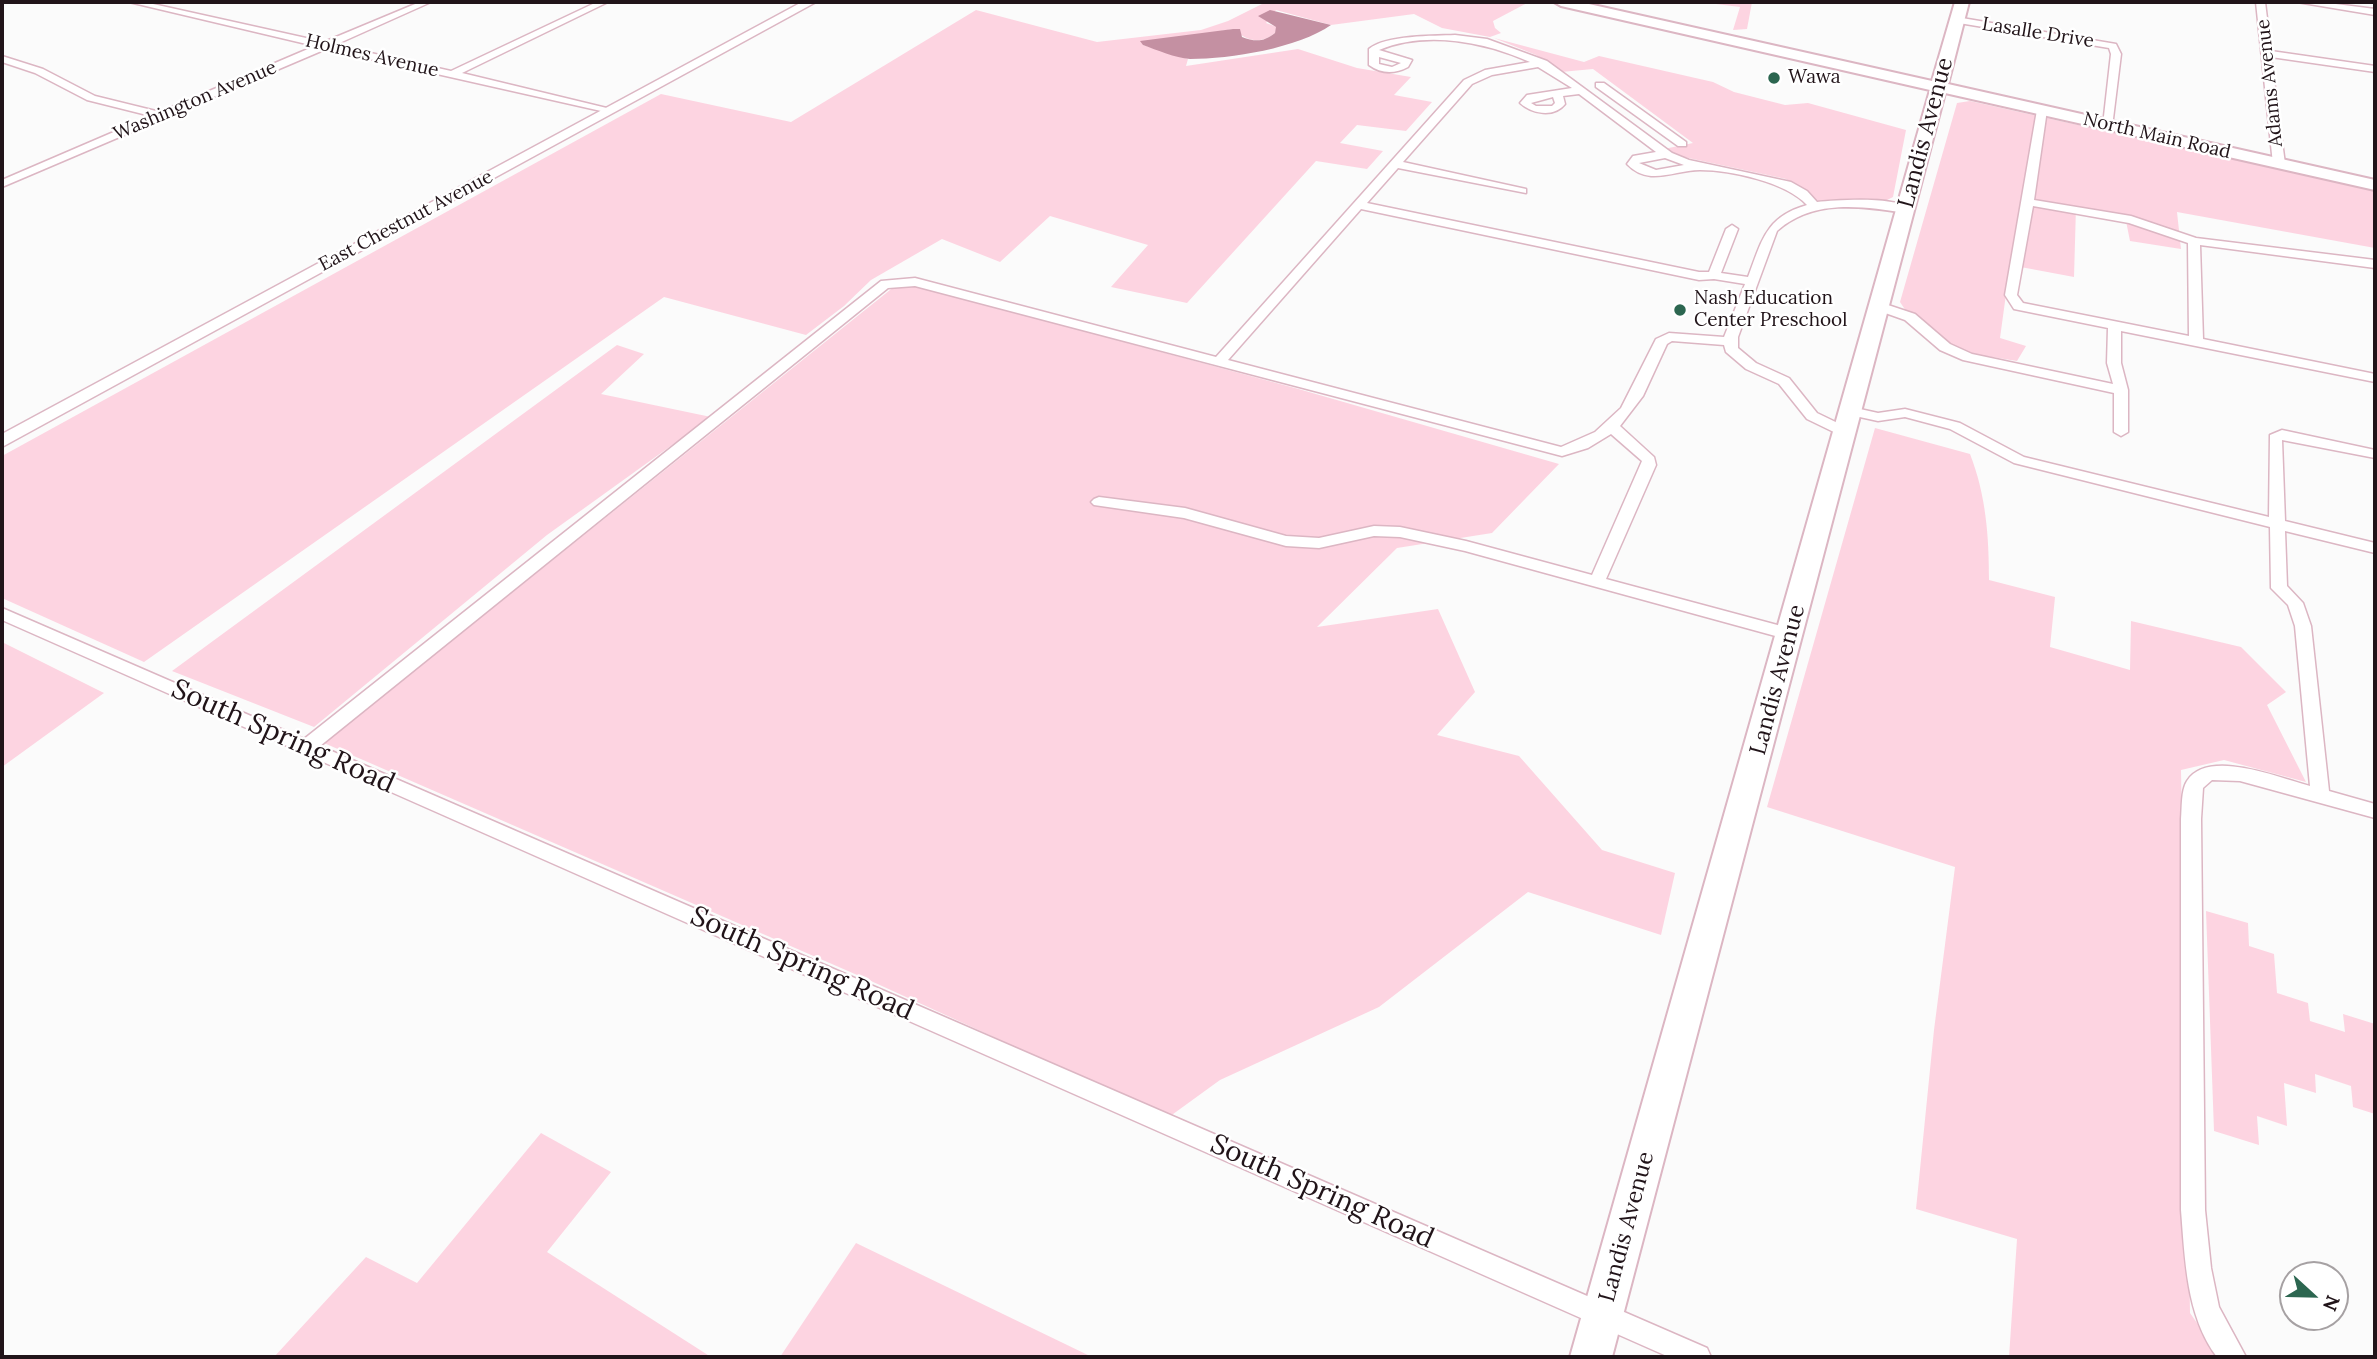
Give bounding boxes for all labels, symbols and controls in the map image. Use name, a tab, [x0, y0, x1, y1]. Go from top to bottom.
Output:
street label: Lasalle Drive	[1980, 13, 2096, 53]
street label: Adams Avenue	[2252, 18, 2288, 148]
street label: Holmes Avenue	[303, 30, 441, 82]
street label: Landis Avenue	[1893, 55, 1959, 211]
street label: Washington Avenue	[110, 56, 280, 146]
place label: Wawa	[1788, 67, 1841, 89]
marker: Wawa	[1766, 70, 1782, 86]
street label: North Main Road	[2081, 108, 2233, 164]
street label: East Chestnut Avenue	[315, 165, 497, 277]
place label: Nash Education Center Preschool	[1694, 288, 1847, 332]
marker: Nash Education Center Preschool	[1672, 302, 1688, 318]
street label: Landis Avenue	[1745, 602, 1811, 758]
street label: South Spring Road	[166, 673, 400, 801]
street label: South Spring Road	[685, 900, 919, 1028]
street label: South Spring Road	[1205, 1128, 1439, 1256]
street label: Landis Avenue	[1594, 1149, 1660, 1305]
north arrow	[2279, 1261, 2349, 1331]
text: N	[2318, 1292, 2345, 1314]

